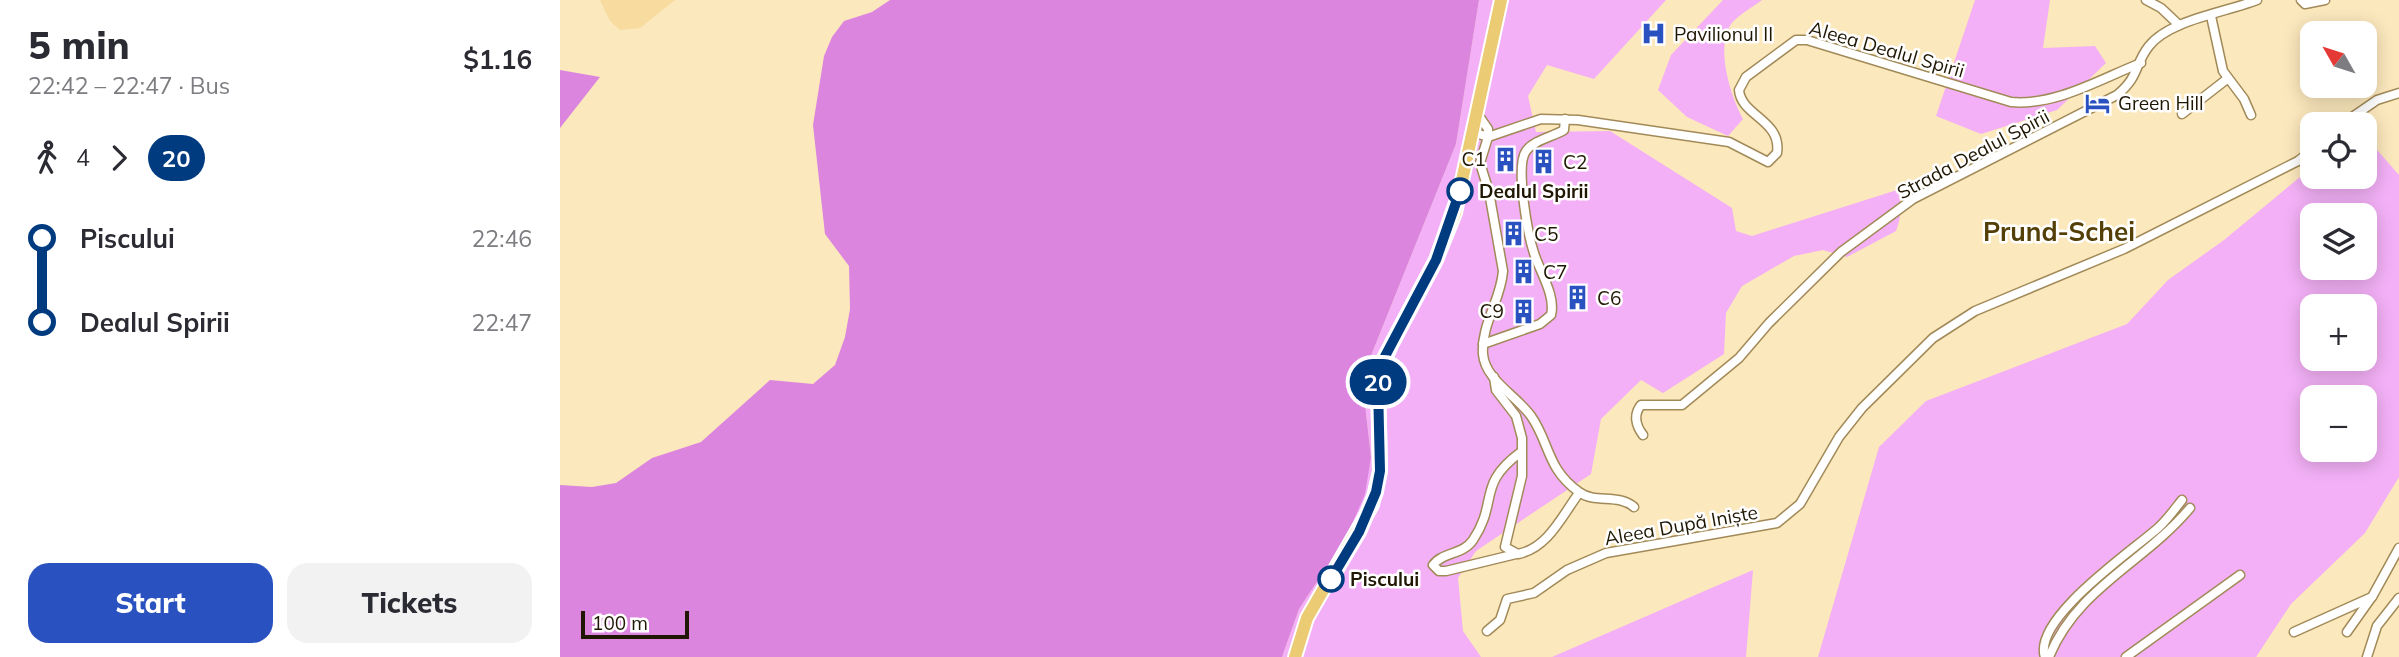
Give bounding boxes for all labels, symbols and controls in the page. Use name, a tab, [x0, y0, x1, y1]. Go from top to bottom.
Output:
street label: Aleea Dealul Spirii	[1807, 15, 1967, 83]
hospital icon: Pavilionul II	[1640, 20, 1668, 48]
text: 5 min	[28, 21, 130, 69]
north arrow	[2300, 21, 2376, 98]
map controls	[2300, 21, 2377, 462]
place label: Pavilionul II	[1674, 22, 1773, 46]
text: $1.16	[463, 43, 532, 76]
text: 22:42 – 22:47 · Bus	[28, 71, 230, 100]
hotel icon: Green Hill	[2084, 89, 2112, 117]
place label: Green Hill	[2118, 91, 2204, 115]
street label: Strada Dealul Spirii	[1893, 104, 2053, 204]
button: locate	[2300, 112, 2377, 189]
icon: walk	[28, 139, 66, 177]
icon: forward	[100, 139, 138, 177]
text: 4	[76, 143, 90, 172]
text: 20	[162, 143, 191, 173]
building icon: C1	[1492, 145, 1520, 173]
place label: C1	[1462, 147, 1486, 171]
building icon: C2	[1529, 148, 1557, 176]
place label: C2	[1563, 150, 1587, 174]
marker: Dealul Spirii	[1447, 178, 1473, 204]
place label: Dealul Spirii	[1479, 179, 1589, 203]
button: layers	[2300, 203, 2377, 280]
district label: Prund-Schei	[1983, 215, 2135, 248]
building icon: C5	[1500, 220, 1528, 248]
text: Piscului	[80, 222, 175, 255]
place label: C5	[1534, 222, 1558, 246]
text: 22:46	[472, 224, 532, 253]
building icon: C7	[1509, 258, 1537, 286]
place label: C7	[1543, 260, 1567, 284]
building icon: C6	[1563, 284, 1591, 312]
place label: C6	[1597, 286, 1621, 310]
button: +	[2300, 294, 2377, 371]
building icon: C9	[1510, 297, 1538, 325]
place label: C9	[1480, 299, 1504, 323]
text: Dealul Spirii	[80, 306, 230, 339]
text: 22:47	[472, 308, 532, 337]
line badge: 20	[1346, 359, 1410, 405]
text: 20	[1364, 367, 1392, 397]
button: −	[2300, 385, 2377, 462]
street label: Aleea După Iniște	[1602, 500, 1760, 551]
button: Start	[28, 563, 273, 643]
button: Tickets	[287, 563, 532, 643]
marker: Piscului	[1318, 566, 1344, 592]
place label: Piscului	[1350, 567, 1419, 591]
scale bar	[581, 608, 690, 640]
text: 100 m	[592, 611, 648, 635]

